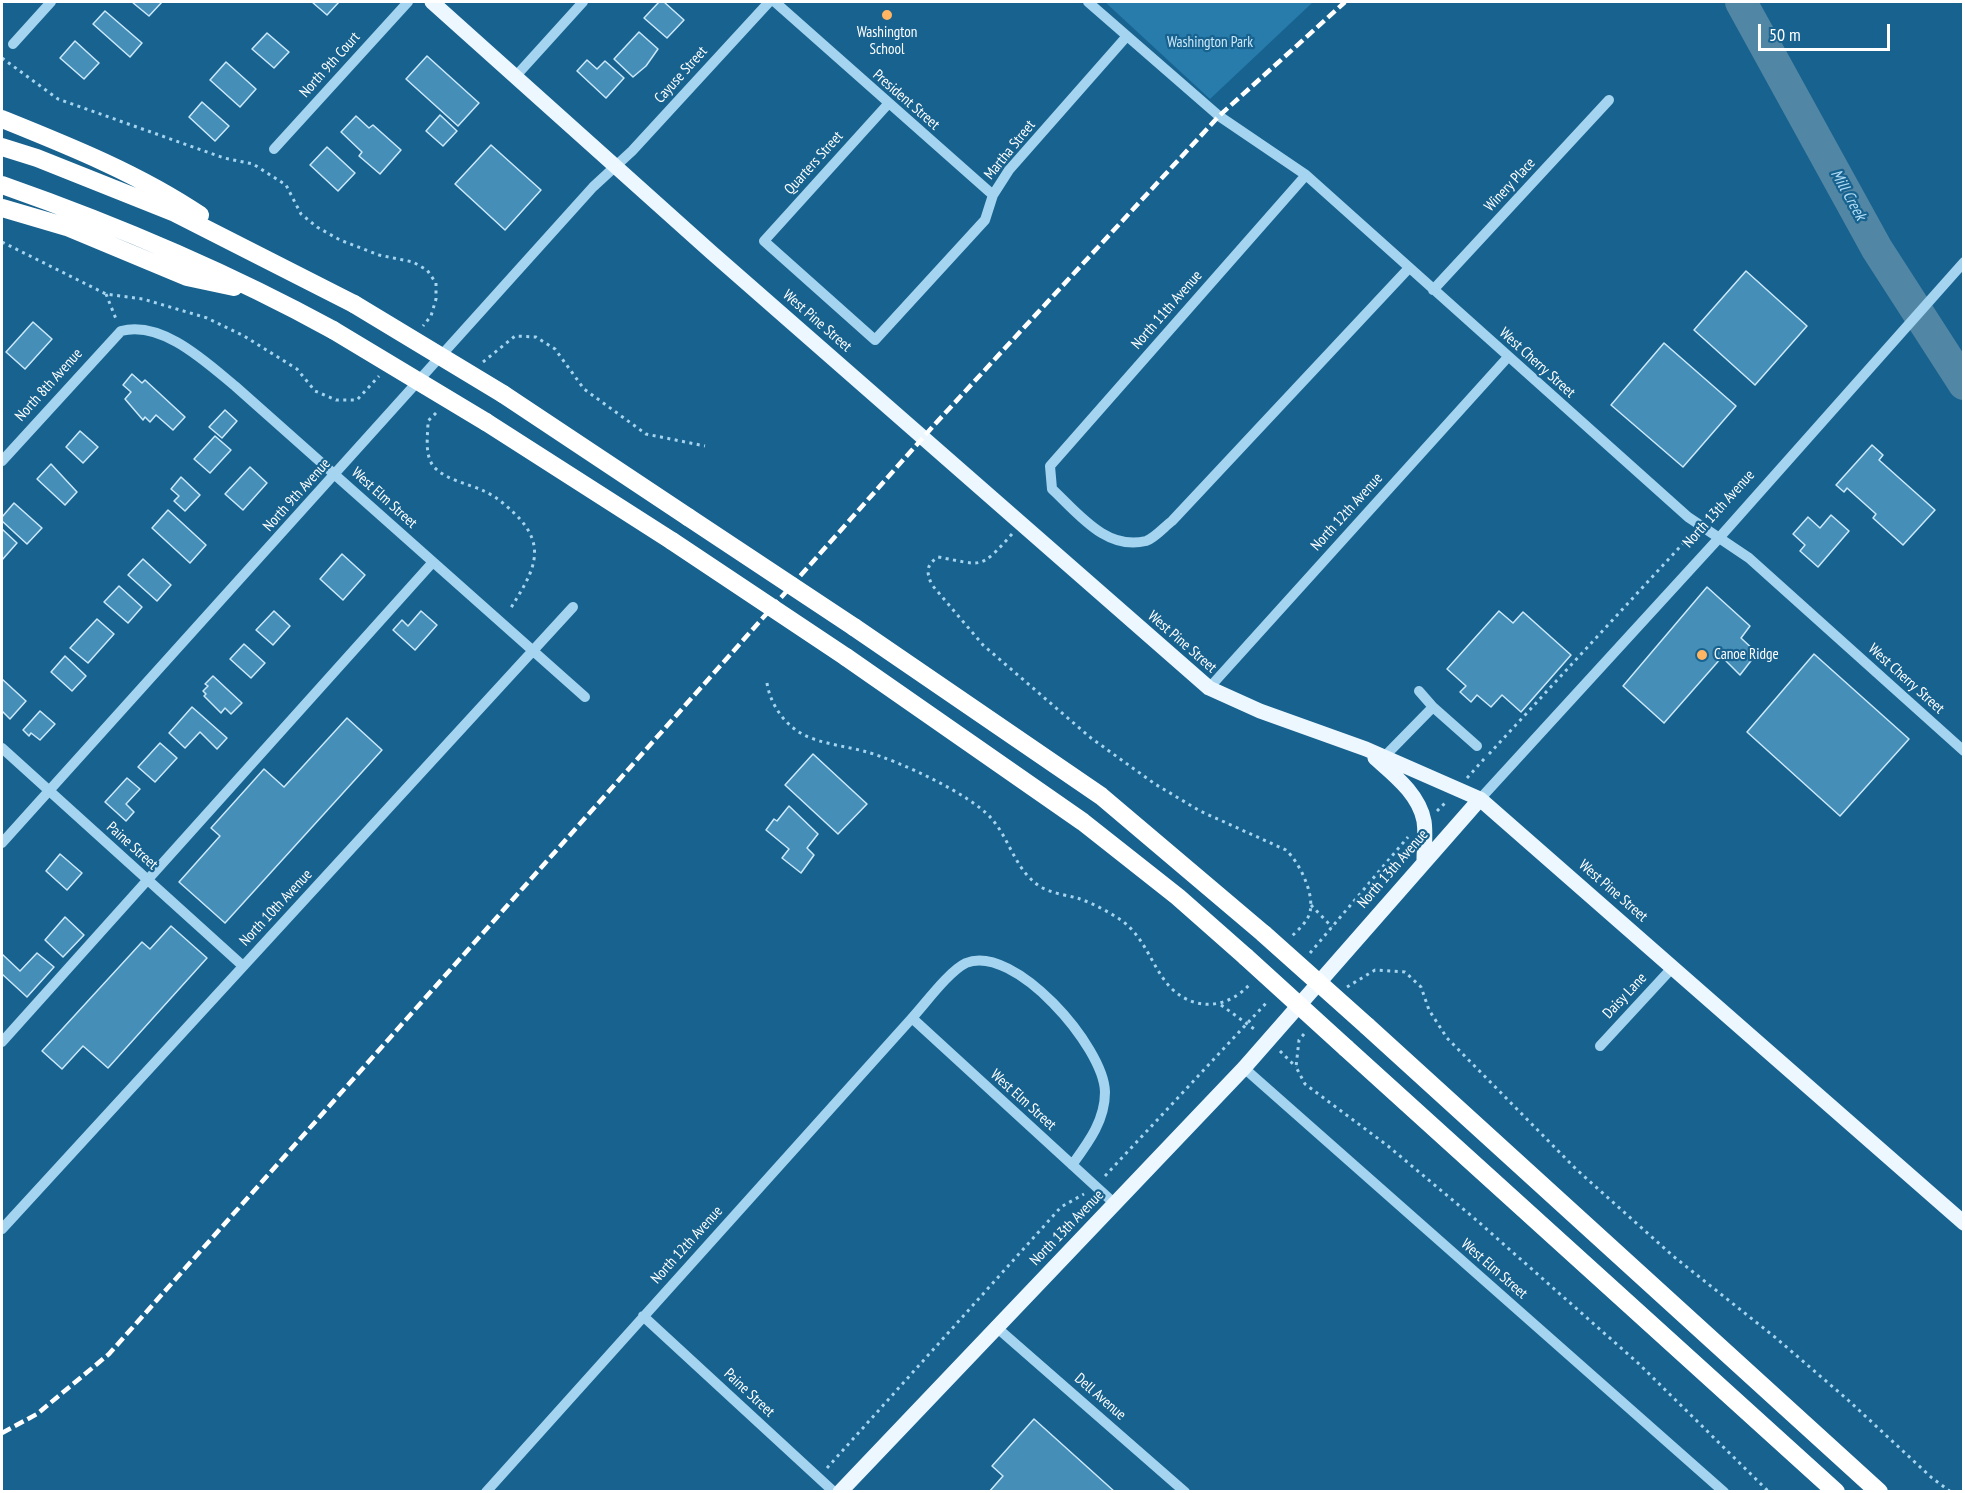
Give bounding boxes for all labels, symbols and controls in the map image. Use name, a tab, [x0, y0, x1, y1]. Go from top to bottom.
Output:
marker: Washington School	[880, 8, 894, 22]
scale bar	[1761, 12, 1893, 50]
text: 50 m	[1769, 23, 1801, 46]
place label: Washington School	[857, 24, 917, 59]
street label: North 9th Court	[296, 29, 364, 101]
park label: Washington Park	[1167, 34, 1253, 52]
street label: Cayuse Street	[651, 43, 711, 107]
street label: President Street	[869, 66, 943, 134]
street label: Martha Street	[981, 117, 1039, 183]
street label: Quarters Street	[781, 128, 847, 198]
street label: Winery Place	[1481, 155, 1539, 215]
water label: Mill Creek	[1826, 166, 1870, 224]
street label: North 11th Avenue	[1128, 267, 1206, 353]
street label: West Pine Street	[779, 286, 855, 356]
street label: West Cherry Street	[1495, 324, 1579, 402]
street label: North 8th Avenue	[12, 345, 86, 425]
street label: North 9th Avenue	[260, 455, 334, 535]
street label: West Elm Street	[347, 464, 421, 532]
street label: North 13th Avenue	[1679, 466, 1759, 552]
street label: North 12th Avenue	[1307, 469, 1387, 555]
street label: West Pine Street	[1144, 607, 1220, 677]
street label: West Cherry Street	[1864, 640, 1948, 718]
place label: Canoe Ridge	[1714, 646, 1779, 664]
marker: Canoe Ridge	[1695, 648, 1709, 662]
street label: Paine Street	[103, 818, 161, 874]
street label: North 13th Avenue	[1354, 826, 1432, 912]
street label: West Pine Street	[1575, 856, 1651, 926]
street label: North 10th Avenue	[236, 866, 316, 950]
street label: Daisy Lane	[1599, 969, 1651, 1023]
street label: West Elm Street	[986, 1066, 1060, 1134]
street label: North 13th Avenue	[1026, 1186, 1108, 1270]
street label: North 12th Avenue	[647, 1202, 727, 1288]
street label: West Elm Street	[1457, 1235, 1531, 1303]
street label: Paine Street	[720, 1365, 778, 1421]
street label: Dell Avenue	[1071, 1370, 1129, 1424]

